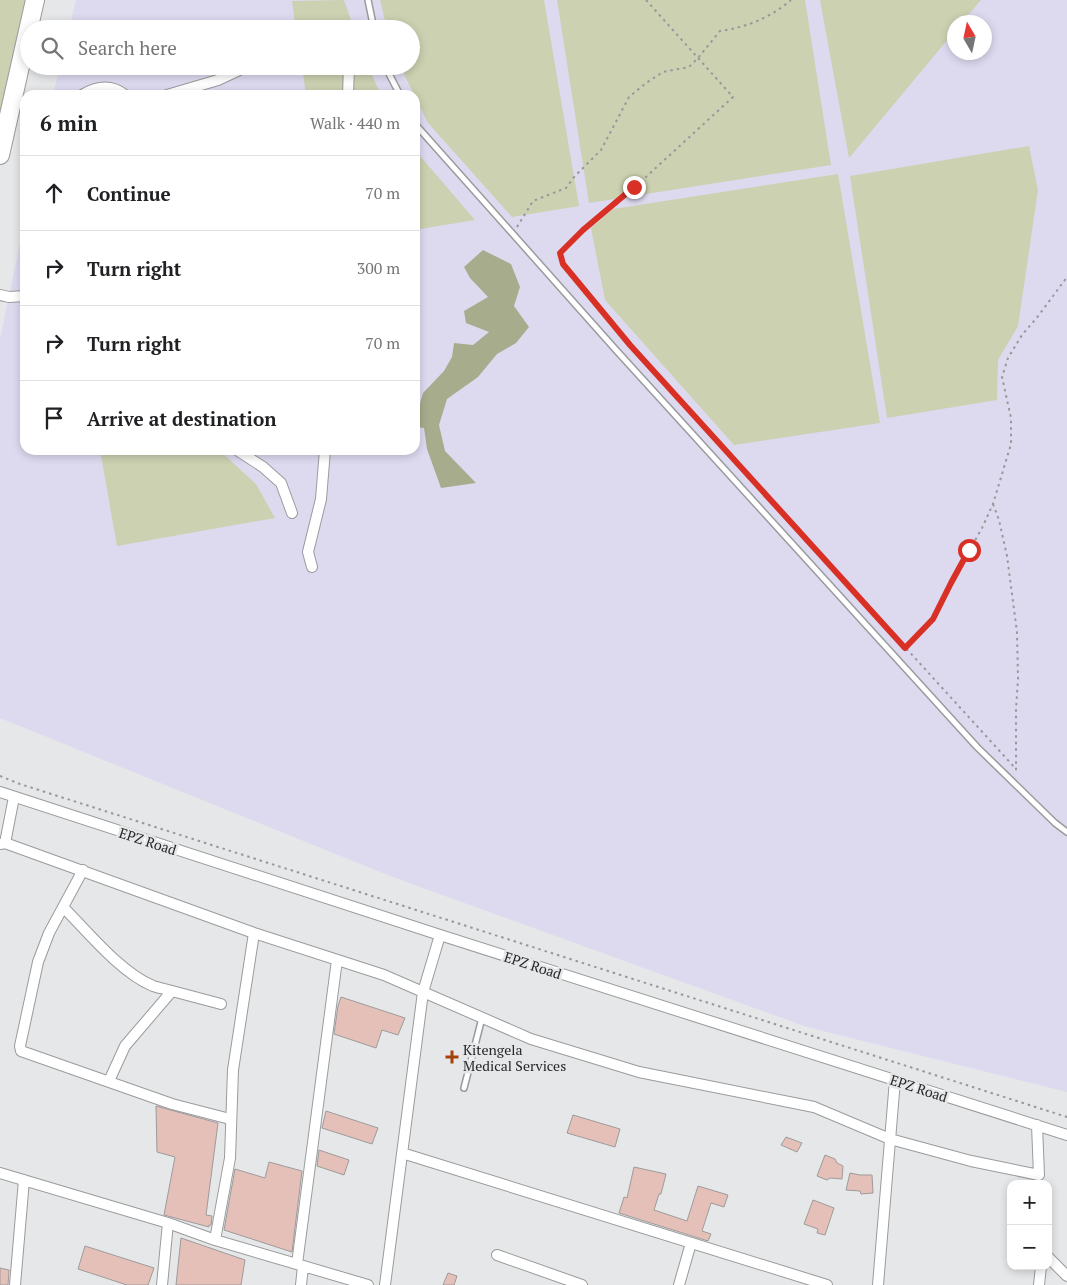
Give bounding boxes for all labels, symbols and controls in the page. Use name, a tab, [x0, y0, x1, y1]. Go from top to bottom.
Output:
north arrow	[947, 15, 992, 60]
search box	[20, 20, 420, 75]
icon: search	[38, 34, 66, 62]
text: Search here	[78, 35, 177, 60]
text: 6 min	[40, 109, 97, 137]
text: Walk · 440 m	[310, 112, 400, 134]
route end	[623, 176, 646, 199]
icon: ahead	[40, 179, 68, 207]
text: Continue	[87, 181, 171, 206]
text: 70 m	[365, 182, 400, 204]
icon: right	[40, 254, 68, 282]
text: Turn right	[87, 256, 181, 281]
text: 300 m	[357, 257, 400, 279]
icon: right	[40, 329, 68, 357]
text: Turn right	[87, 331, 181, 356]
text: 70 m	[365, 332, 400, 354]
icon: arrive	[40, 404, 68, 432]
text: Arrive at destination	[87, 406, 276, 431]
route start	[958, 539, 981, 562]
street label: EPZ Road	[117, 823, 179, 859]
street label: EPZ Road	[502, 947, 564, 983]
place label: Kitengela Medical Services	[463, 1040, 566, 1075]
marker: Kitengela Medical Services	[445, 1050, 459, 1064]
street label: EPZ Road	[888, 1070, 950, 1106]
map controls	[1007, 1180, 1052, 1270]
button: +	[1007, 1180, 1052, 1225]
button: −	[1007, 1225, 1052, 1270]

